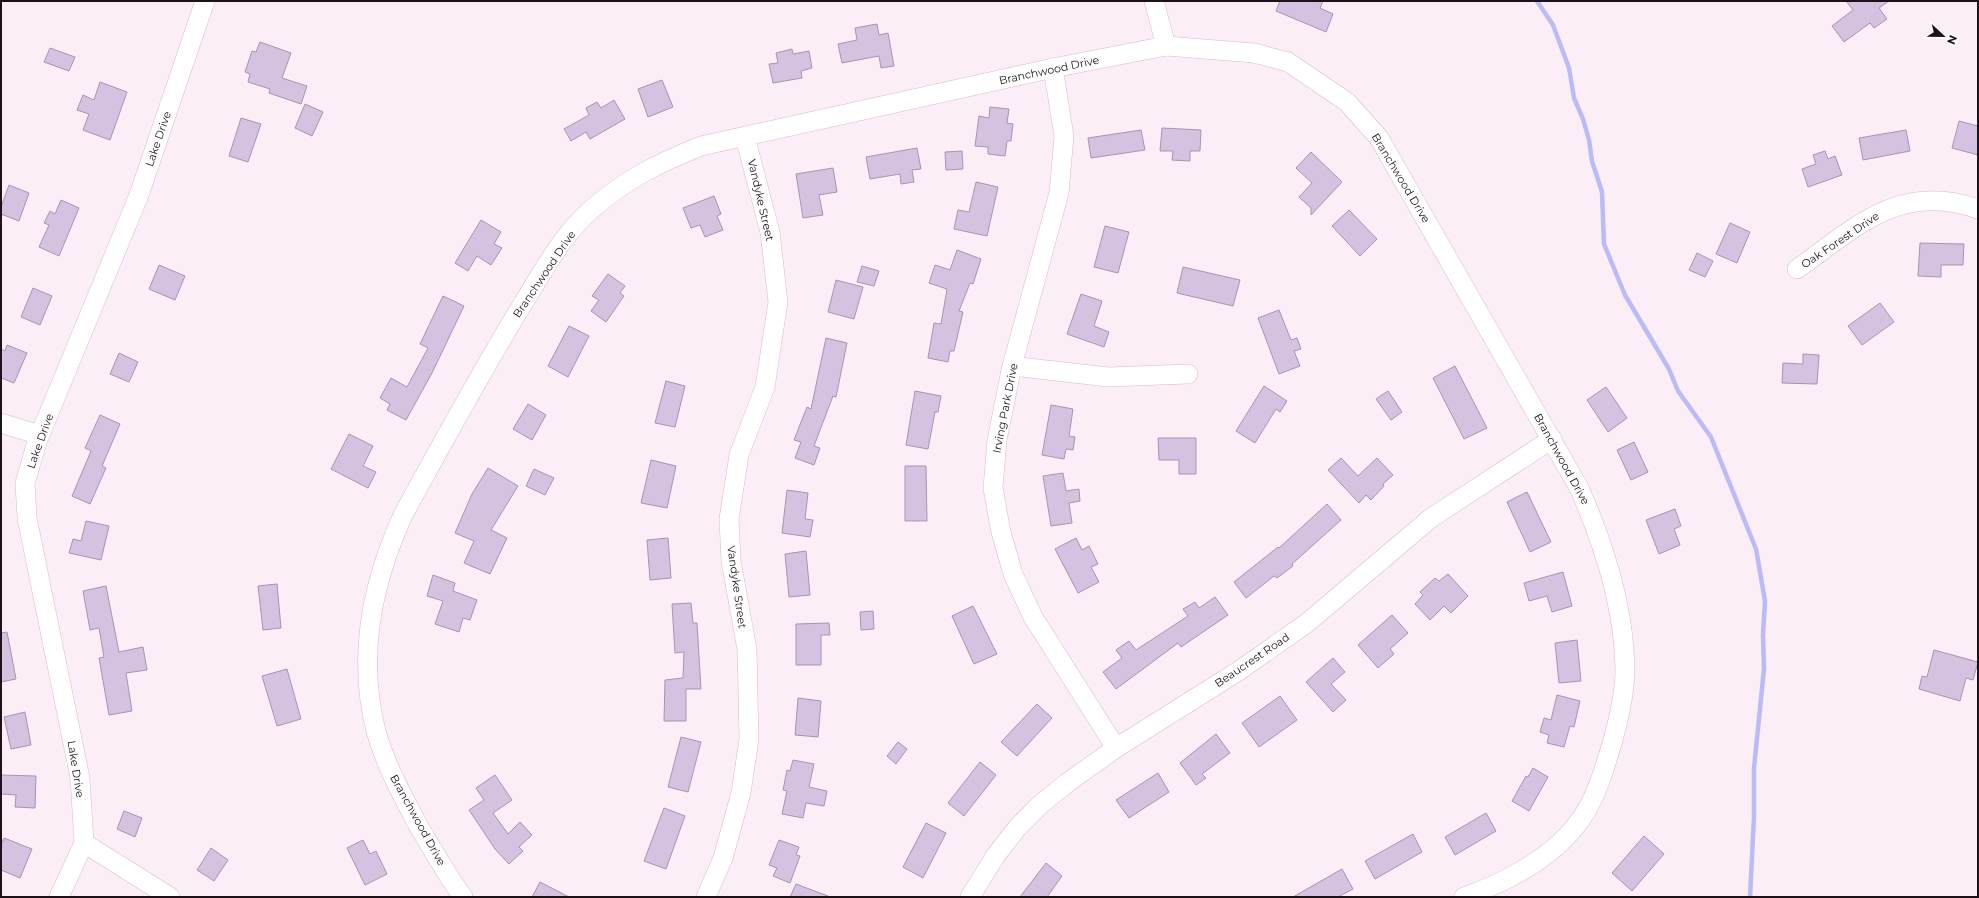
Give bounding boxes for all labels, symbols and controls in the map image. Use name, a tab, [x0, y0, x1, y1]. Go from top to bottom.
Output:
north arrow	[1923, 16, 1963, 56]
text: N	[1944, 33, 1960, 46]
street label: Branchwood Drive	[998, 52, 1101, 87]
street label: Lake Drive	[142, 109, 174, 169]
street label: Branchwood Drive	[1369, 131, 1433, 226]
street label: Vandyke Street	[745, 158, 777, 243]
street label: Oak Forest Drive	[1798, 208, 1882, 271]
street label: Branchwood Drive	[510, 227, 579, 320]
street label: Irving Park Drive	[989, 361, 1021, 454]
street label: Lake Drive	[24, 411, 57, 470]
street label: Branchwood Drive	[1531, 411, 1593, 507]
street label: Vandyke Street	[724, 545, 750, 630]
street label: Beaucrest Road	[1212, 630, 1292, 690]
street label: Lake Drive	[65, 739, 87, 799]
street label: Branchwood Drive	[387, 772, 449, 868]

